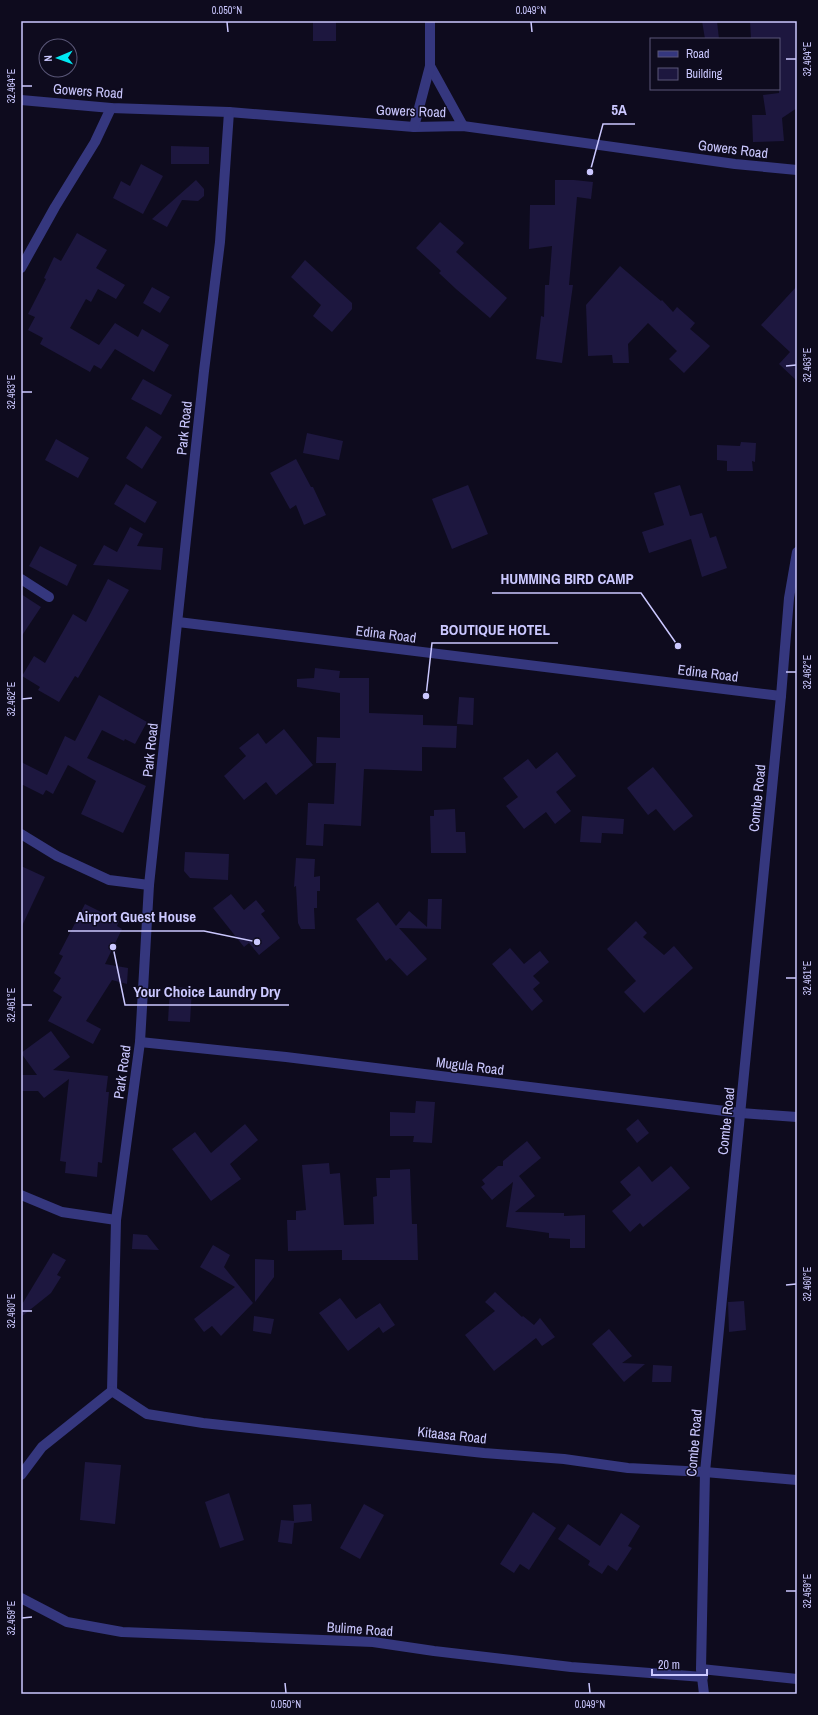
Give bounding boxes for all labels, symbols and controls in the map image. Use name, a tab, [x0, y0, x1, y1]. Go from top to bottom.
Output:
text: 0.050°N	[212, 4, 242, 17]
text: 0.049°N	[516, 4, 546, 17]
north arrow	[38, 38, 78, 78]
legend	[650, 38, 780, 90]
text: 32.464°E	[801, 42, 814, 76]
text: Road	[686, 46, 710, 62]
text: N	[41, 55, 55, 62]
text: Building	[686, 66, 723, 82]
text: 32.464°E	[5, 69, 18, 103]
street label: Gowers Road	[52, 80, 124, 102]
callout: 5A	[603, 97, 635, 124]
text: 5A	[611, 99, 627, 120]
street label: Gowers Road	[376, 101, 446, 121]
street label: Gowers Road	[697, 136, 769, 162]
text: 32.463°E	[801, 348, 814, 382]
text: 32.463°E	[5, 375, 18, 409]
street label: Park Road	[172, 400, 196, 456]
callout: HUMMING BIRD CAMP	[492, 566, 641, 593]
text: HUMMING BIRD CAMP	[500, 568, 634, 589]
callout: BOUTIQUE HOTEL	[432, 616, 558, 643]
text: BOUTIQUE HOTEL	[440, 619, 550, 640]
street label: Edina Road	[355, 621, 417, 647]
text: 32.462°E	[801, 655, 814, 689]
street label: Edina Road	[677, 660, 739, 686]
text: 32.462°E	[5, 682, 18, 716]
street label: Park Road	[138, 722, 162, 778]
street label: Combe Road	[745, 763, 769, 833]
callout: Airport Guest House	[68, 904, 204, 931]
text: Airport Guest House	[76, 906, 196, 927]
text: 32.461°E	[801, 961, 814, 995]
callout: Your Choice Laundry Dry	[125, 978, 289, 1005]
text: Your Choice Laundry Dry	[133, 981, 281, 1002]
text: 32.461°E	[5, 988, 18, 1022]
street label: Park Road	[109, 1044, 135, 1100]
street label: Mugula Road	[435, 1053, 505, 1079]
street label: Combe Road	[714, 1086, 738, 1156]
text: 32.460°E	[801, 1267, 814, 1301]
text: 32.460°E	[5, 1294, 18, 1328]
street label: Combe Road	[682, 1409, 706, 1477]
street label: Kitaasa Road	[416, 1422, 488, 1448]
text: 32.459°E	[801, 1574, 814, 1608]
text: 32.459°E	[5, 1601, 18, 1635]
street label: Bulime Road	[326, 1618, 394, 1640]
scale bar	[652, 1651, 707, 1677]
text: 20 m	[658, 1657, 680, 1673]
text: 0.050°N	[271, 1698, 301, 1711]
text: 0.049°N	[575, 1698, 605, 1711]

